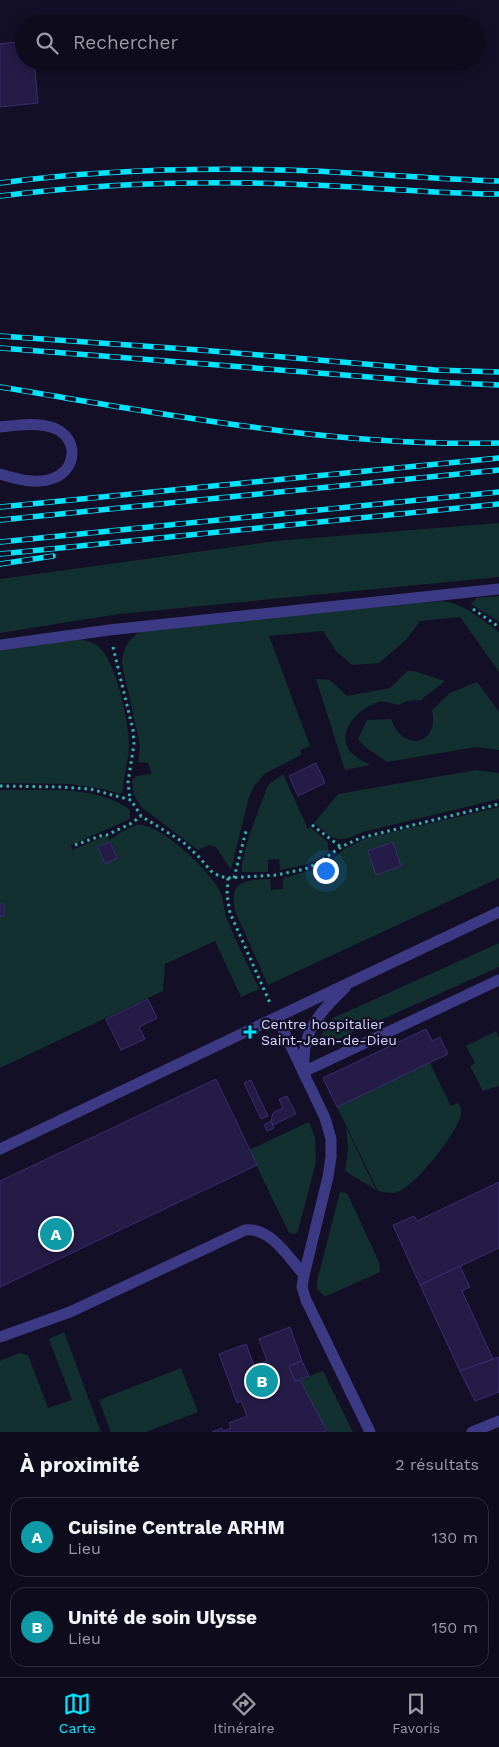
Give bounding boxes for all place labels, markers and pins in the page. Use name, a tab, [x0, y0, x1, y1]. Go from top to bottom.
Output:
place label: Centre hospitalier Saint-Jean-de-Dieu	[261, 1016, 397, 1048]
marker: Centre hospitalier Saint-Jean-de-Dieu	[243, 1025, 257, 1039]
pin: A	[40, 1215, 72, 1253]
pin: B	[246, 1362, 278, 1400]

